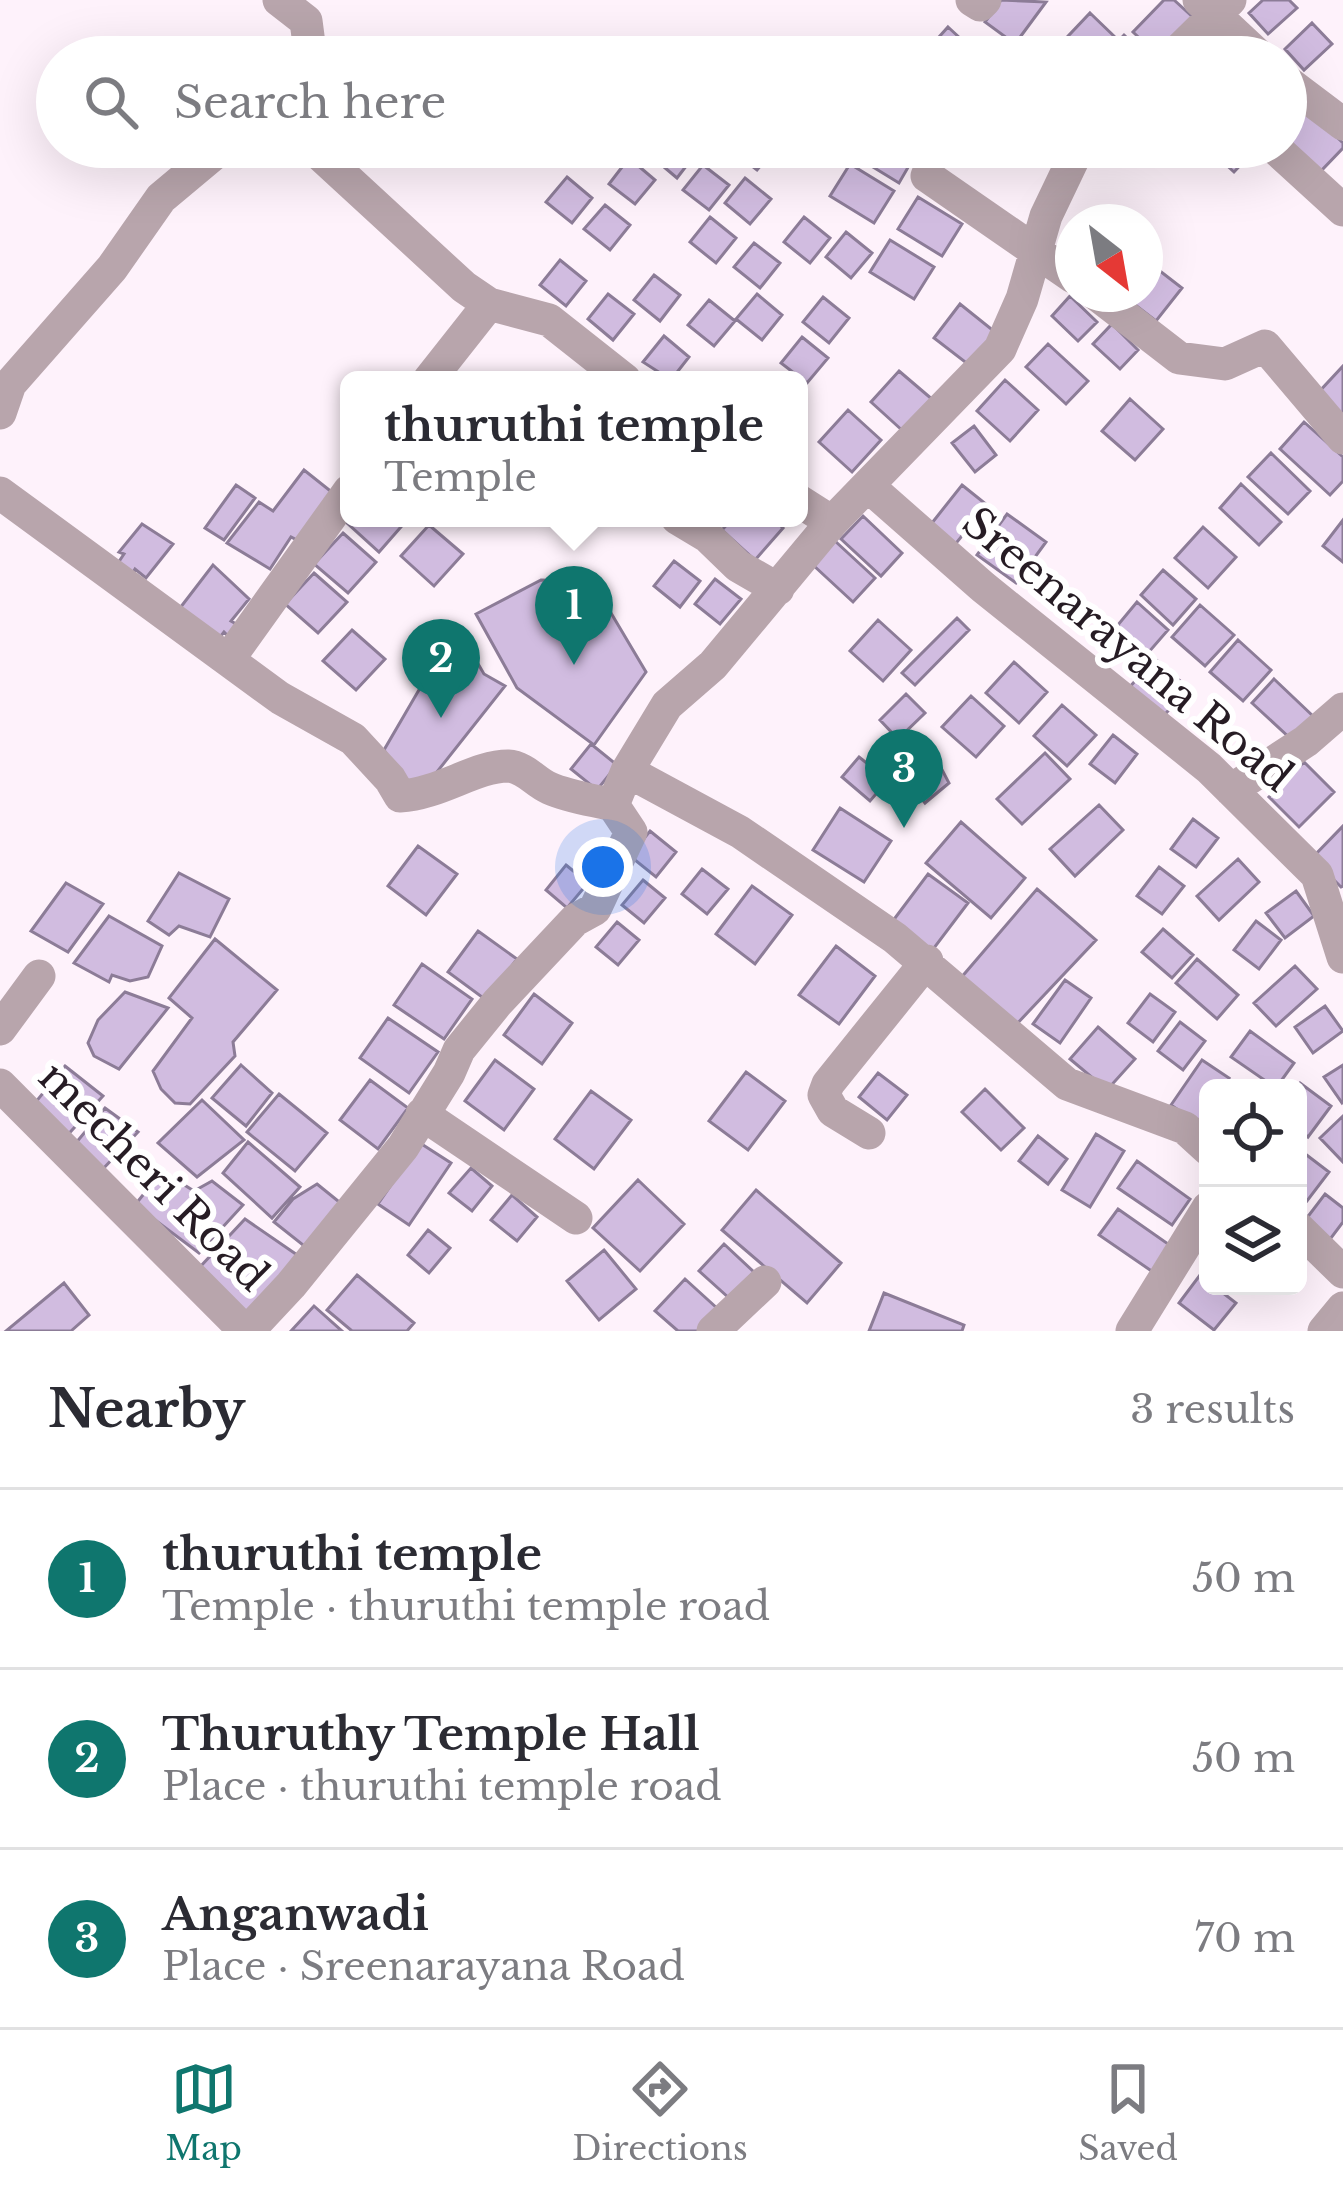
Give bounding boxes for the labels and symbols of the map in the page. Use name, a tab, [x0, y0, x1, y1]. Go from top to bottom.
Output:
north arrow	[1055, 204, 1163, 312]
street label: Sreenarayana Road	[952, 496, 1304, 802]
pin: 1	[535, 566, 613, 665]
pin: 2	[402, 619, 480, 718]
pin: 3	[865, 729, 943, 828]
your location	[573, 837, 633, 897]
street label: mecheri Road	[29, 1051, 279, 1301]

